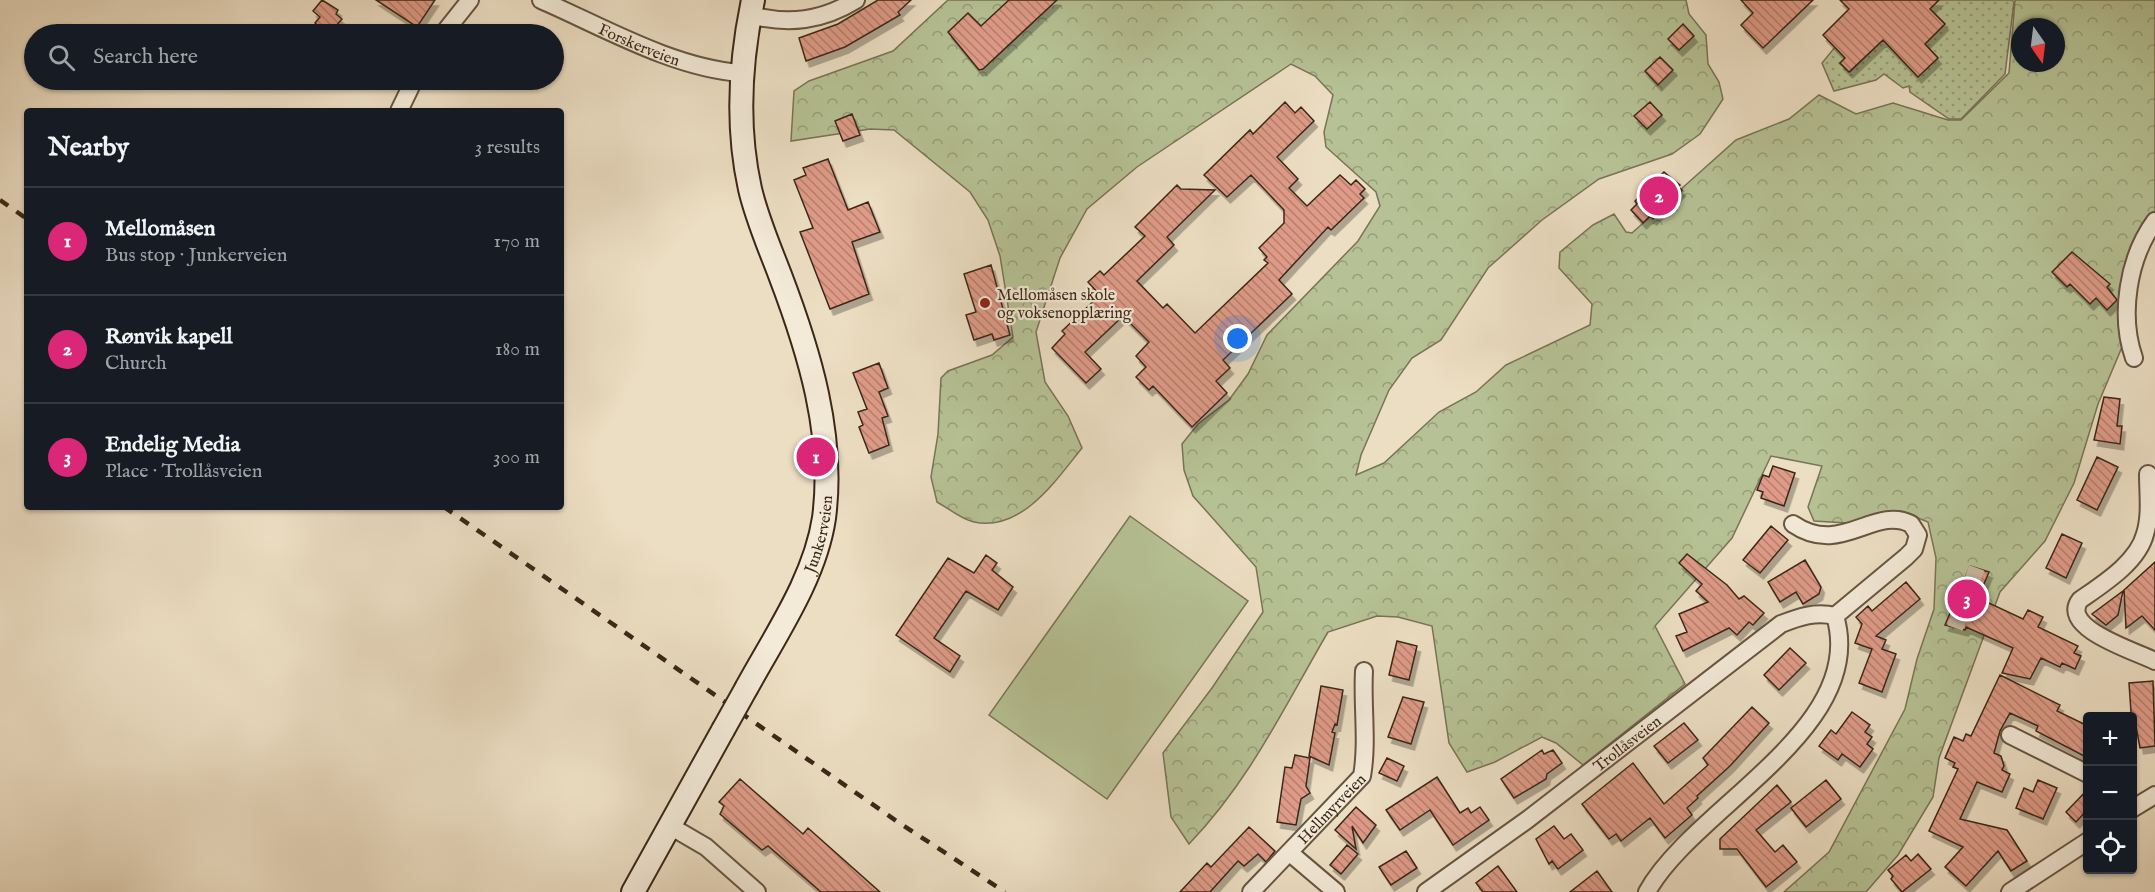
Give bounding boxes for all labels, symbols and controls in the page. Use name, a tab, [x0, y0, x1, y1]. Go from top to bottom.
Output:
north arrow	[2011, 18, 2065, 72]
street label: Forskerveien	[595, 20, 683, 72]
search box	[24, 24, 564, 90]
icon: search	[45, 41, 78, 74]
text: Search here	[93, 43, 198, 71]
text: Nearby	[48, 131, 129, 164]
text: 3 results	[475, 135, 540, 160]
pin: 2	[1640, 174, 1678, 218]
text: Mellomåsen	[105, 215, 215, 243]
text: 1	[64, 229, 71, 254]
text: 170 m	[494, 229, 540, 254]
text: Bus stop · Junkerveien	[105, 243, 287, 268]
place label: Mellomåsen skole og voksenopplæring	[997, 286, 1132, 324]
marker: Mellomåsen skole og voksenopplæring	[978, 296, 992, 310]
text: Rønvik kapell	[105, 323, 232, 351]
your location	[1223, 324, 1252, 353]
text: 2	[63, 337, 72, 362]
text: 180 m	[495, 337, 540, 362]
text: Church	[105, 351, 167, 376]
text: Endelig Media	[105, 431, 240, 459]
pin: 1	[796, 434, 836, 480]
text: 3	[64, 445, 71, 470]
text: 300 m	[493, 445, 540, 470]
text: Place · Trollåsveien	[105, 459, 262, 484]
street label: Junkerveien	[800, 494, 838, 578]
pin: 3	[1948, 576, 1986, 622]
street label: Trollåsveien	[1590, 712, 1666, 777]
map controls	[2083, 712, 2137, 874]
button: +	[2083, 712, 2137, 766]
button: −	[2083, 766, 2137, 820]
street label: Hellmyrveien	[1294, 770, 1371, 849]
button: locate	[2083, 820, 2137, 874]

